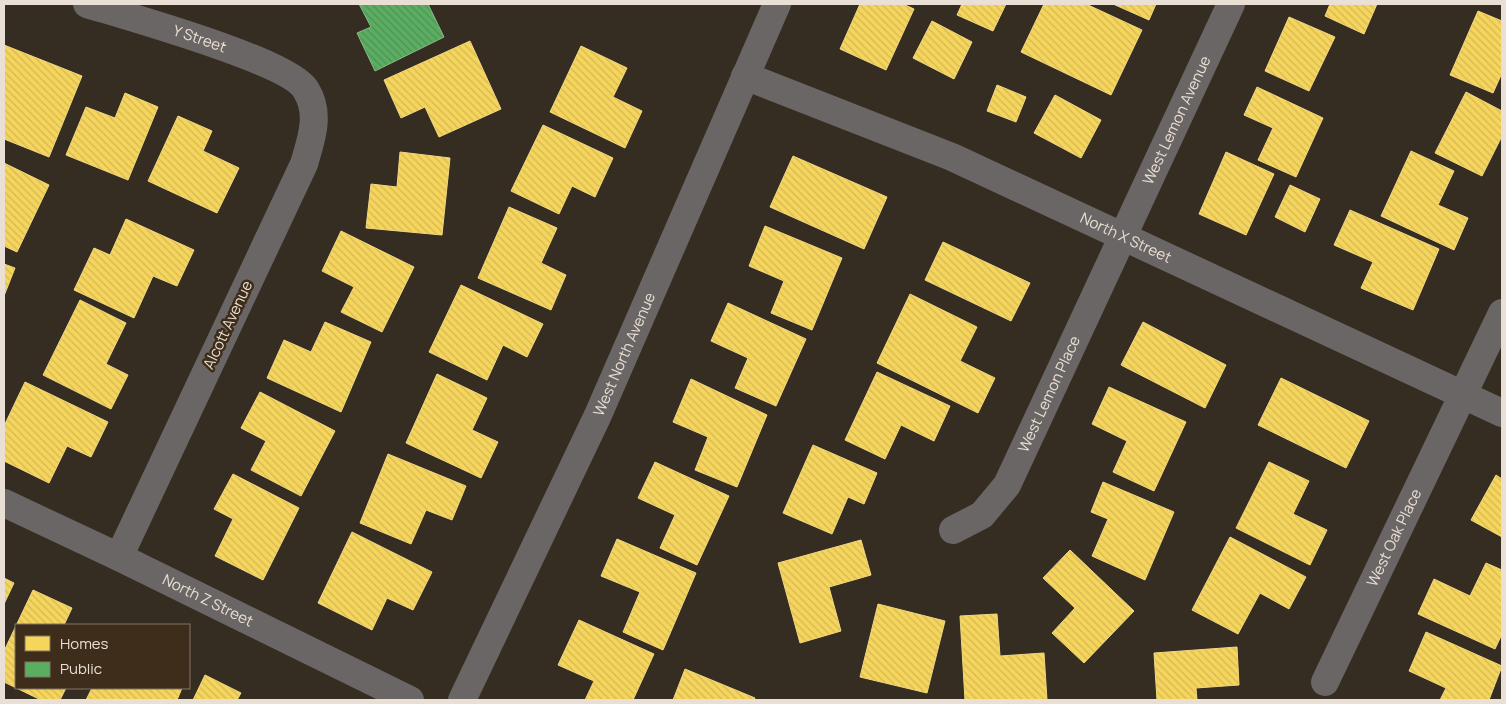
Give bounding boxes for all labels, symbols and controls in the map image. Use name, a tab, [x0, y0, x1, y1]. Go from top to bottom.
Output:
street label: Y Street	[170, 20, 229, 57]
street label: West Lemon Avenue	[1137, 52, 1216, 188]
street label: North X Street	[1077, 207, 1175, 268]
street label: Alcott Avenue	[198, 277, 257, 372]
street label: West North Avenue	[588, 289, 660, 419]
street label: West Lemon Place	[1013, 332, 1085, 456]
street label: West Oak Place	[1361, 485, 1426, 590]
street label: North Z Street	[159, 569, 257, 631]
legend	[15, 624, 190, 689]
text: Homes	[60, 633, 109, 654]
text: Public	[60, 658, 102, 679]

